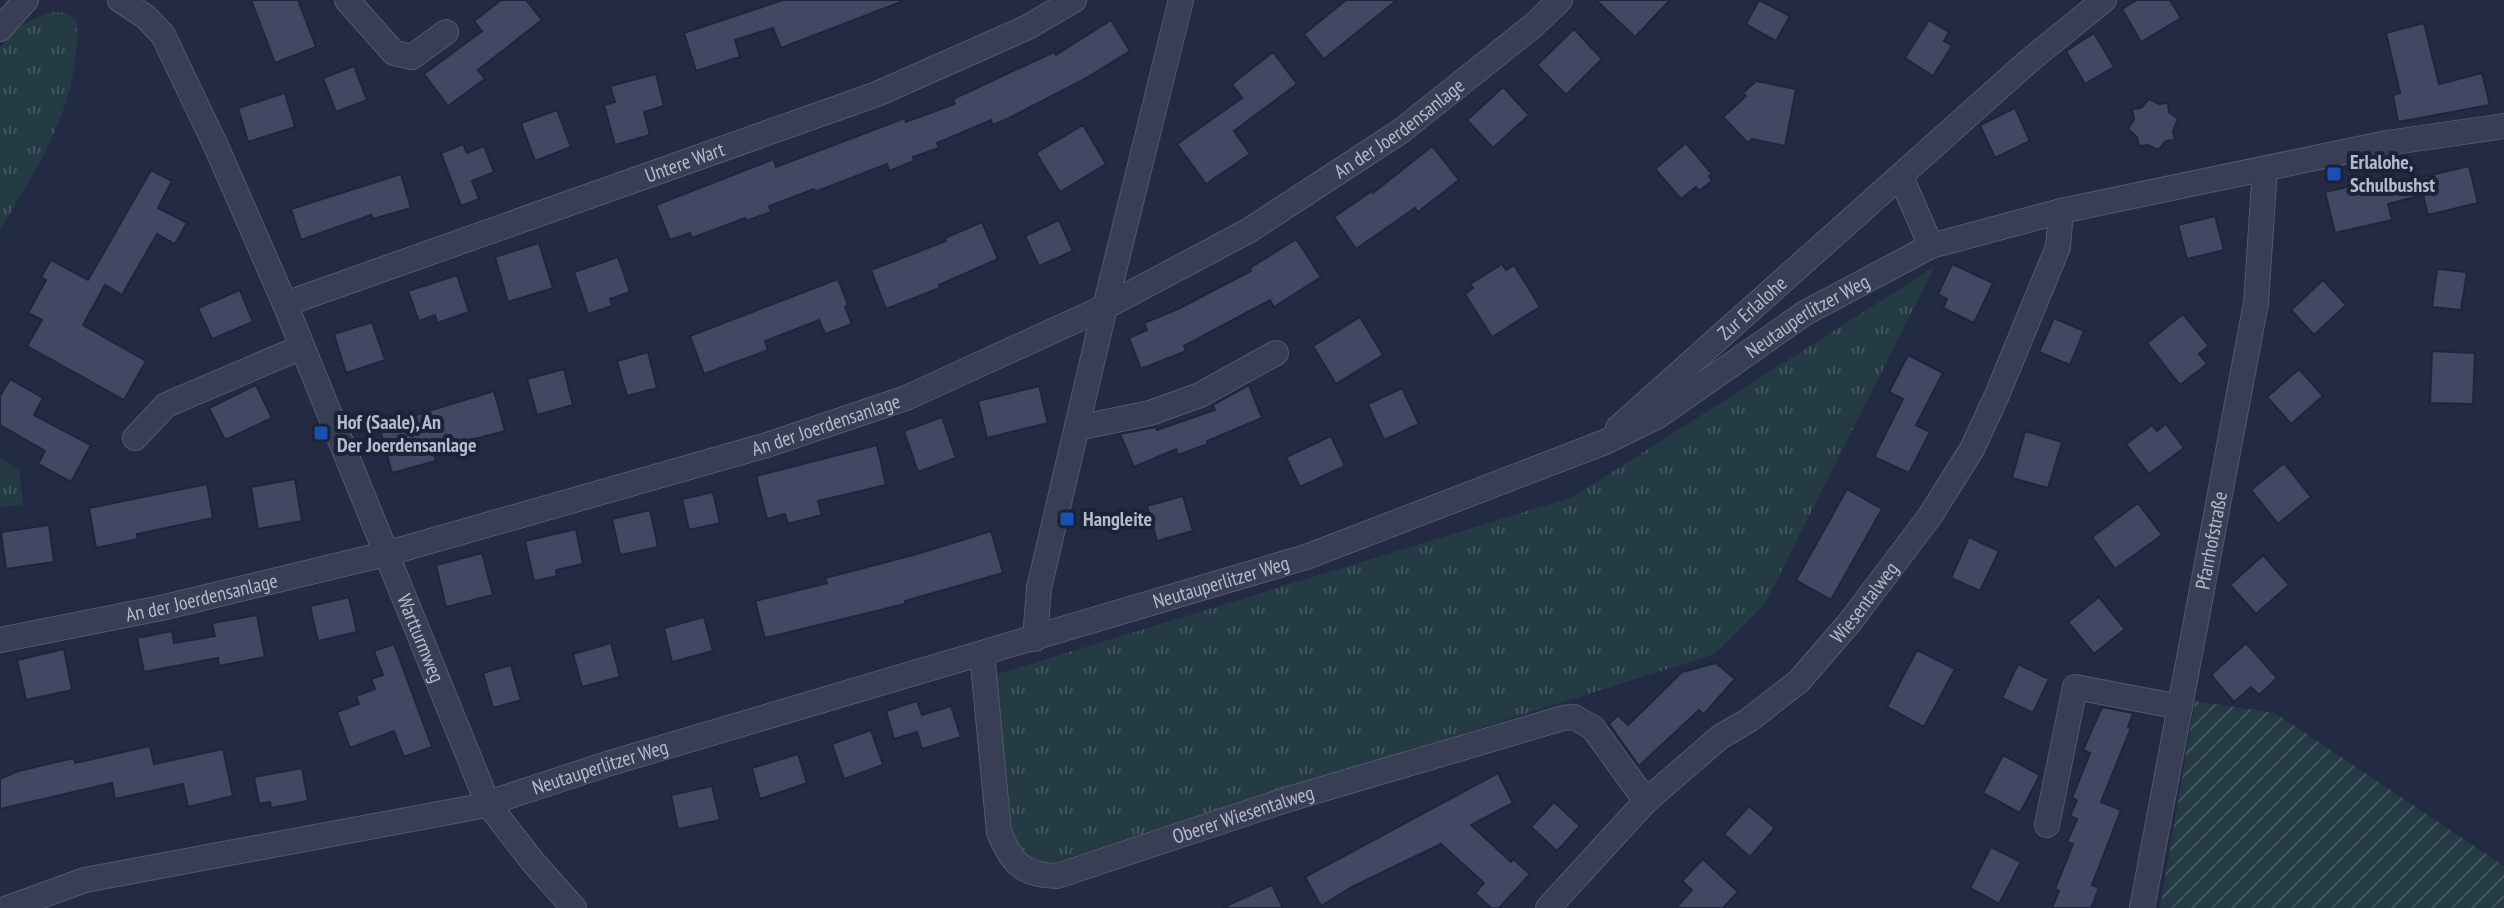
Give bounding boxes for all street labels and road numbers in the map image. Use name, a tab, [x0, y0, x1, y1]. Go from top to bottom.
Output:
street label: An der Joerdensanlage	[1329, 73, 1470, 184]
street label: Untere Wart	[641, 136, 728, 188]
street label: Neutauperlitzer Weg	[1740, 268, 1874, 364]
street label: Zur Erlalohe	[1712, 270, 1792, 346]
street label: An der Joerdensanlage	[749, 388, 904, 462]
street label: Pfarrhofstraße	[2189, 489, 2233, 592]
street label: Neutauperlitzer Weg	[1150, 550, 1292, 615]
street label: Wiesentalweg	[1824, 556, 1904, 649]
street label: An der Joerdensanlage	[123, 567, 280, 628]
street label: Wartturmweg	[391, 590, 450, 686]
street label: Neutauperlitzer Weg	[529, 734, 671, 801]
street label: Oberer Wiesentalweg	[1169, 779, 1317, 850]

